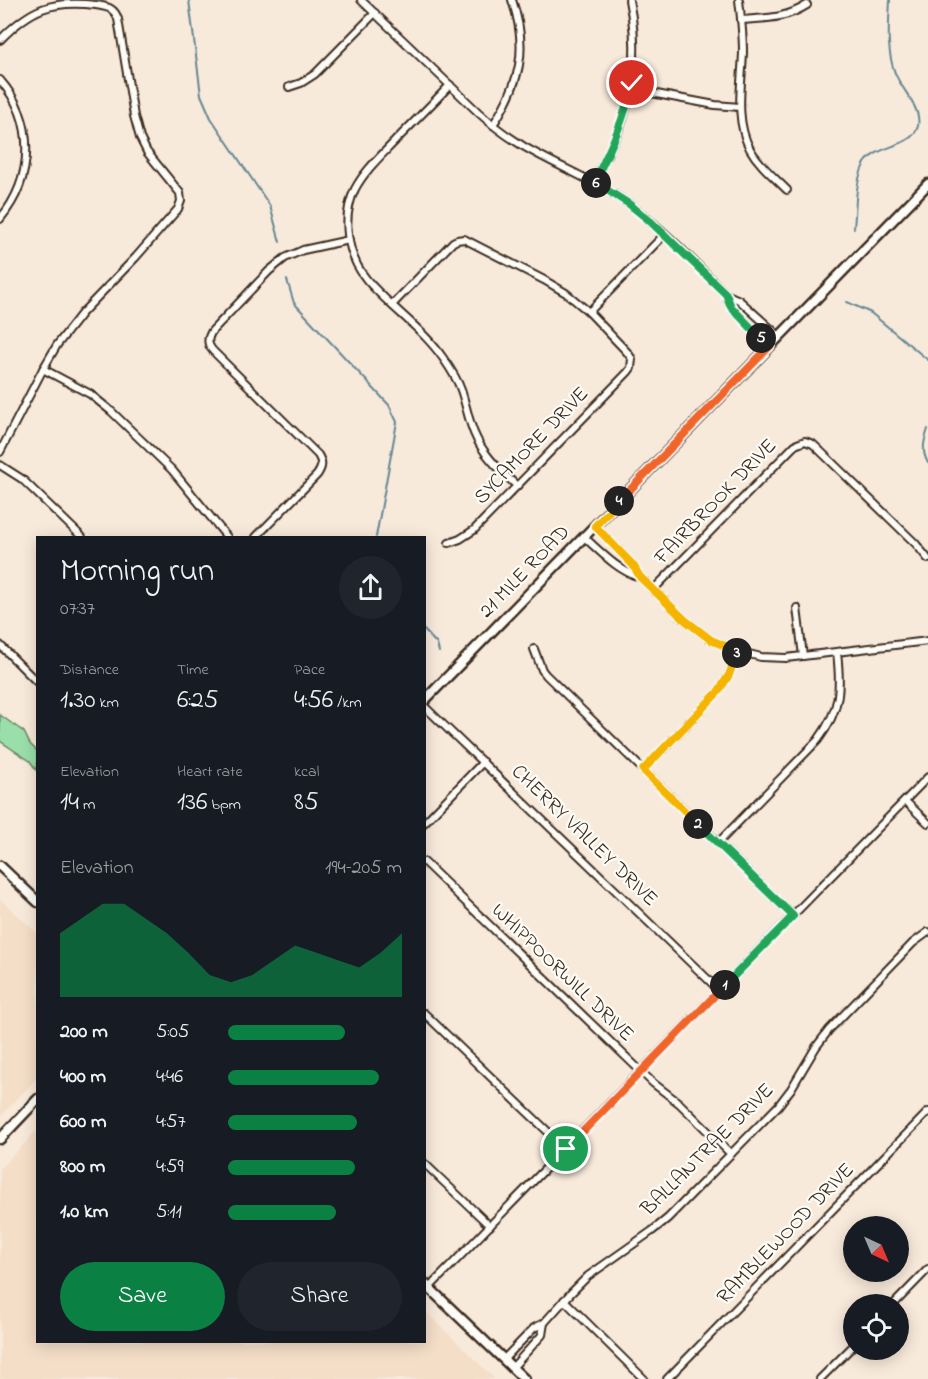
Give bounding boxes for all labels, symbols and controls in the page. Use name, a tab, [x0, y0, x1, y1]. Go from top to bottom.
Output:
pin	[606, 57, 657, 108]
icon: check	[615, 66, 648, 99]
pin: 6	[581, 168, 611, 198]
text: 6	[592, 171, 600, 195]
pin: 5	[746, 323, 776, 353]
text: 5	[756, 326, 766, 350]
street label: SYCAMORE DRIVE	[468, 380, 596, 512]
street label: FAIRBROOK DRIVE	[647, 432, 784, 573]
pin: 4	[604, 486, 634, 516]
text: 4	[616, 489, 622, 513]
street label: 21 MILE ROAD	[473, 519, 577, 625]
text: Morning run	[60, 548, 214, 596]
button: share	[339, 556, 402, 619]
text: 07:37	[60, 595, 95, 624]
pin: 3	[722, 638, 752, 668]
text: 3	[734, 641, 740, 665]
text: Distance	[60, 658, 119, 682]
text: Time	[177, 658, 209, 682]
text: Pace	[294, 658, 325, 682]
text: 1.30	[60, 682, 96, 720]
text: 6:25	[177, 682, 218, 720]
text: 4:56	[294, 682, 333, 720]
text: km	[96, 691, 119, 715]
text: /km	[333, 691, 362, 715]
street label: CHERRY VALLEY DRIVE	[504, 758, 664, 914]
text: Elevation	[60, 760, 119, 784]
text: Heart rate	[177, 760, 243, 784]
text: kcal	[294, 760, 319, 784]
text: 14	[60, 784, 79, 822]
text: 136	[177, 784, 207, 822]
text: 85	[294, 784, 319, 822]
text: m	[79, 793, 95, 817]
text: bpm	[207, 793, 241, 817]
pin: 2	[683, 809, 713, 839]
text: 2	[694, 812, 702, 836]
text: Elevation	[60, 854, 134, 883]
text: 194–205 m	[325, 854, 402, 883]
street label: WHIPPOORWILL DRIVE	[484, 897, 640, 1049]
pin: 1	[710, 970, 740, 1000]
text: 1	[722, 973, 728, 997]
text: 200 m	[60, 1018, 108, 1047]
text: 5:05	[156, 1018, 189, 1047]
text: 400 m	[60, 1063, 106, 1092]
text: 4:46	[156, 1063, 183, 1092]
street label: BALLANTRAE DRIVE	[634, 1077, 781, 1224]
text: 600 m	[60, 1108, 107, 1137]
text: 4:57	[156, 1108, 186, 1137]
pin	[540, 1123, 591, 1174]
icon: arrive	[549, 1132, 582, 1165]
text: 800 m	[60, 1153, 105, 1182]
text: 4:59	[156, 1153, 183, 1182]
street label: RAMBLEWOOD DRIVE	[710, 1156, 862, 1312]
text: 1.0 km	[60, 1198, 108, 1227]
text: 5:11	[156, 1198, 182, 1227]
north arrow	[843, 1216, 909, 1282]
map controls	[843, 1216, 909, 1360]
button: Save	[60, 1262, 225, 1331]
button: Share	[237, 1262, 402, 1331]
button: locate	[843, 1294, 909, 1360]

